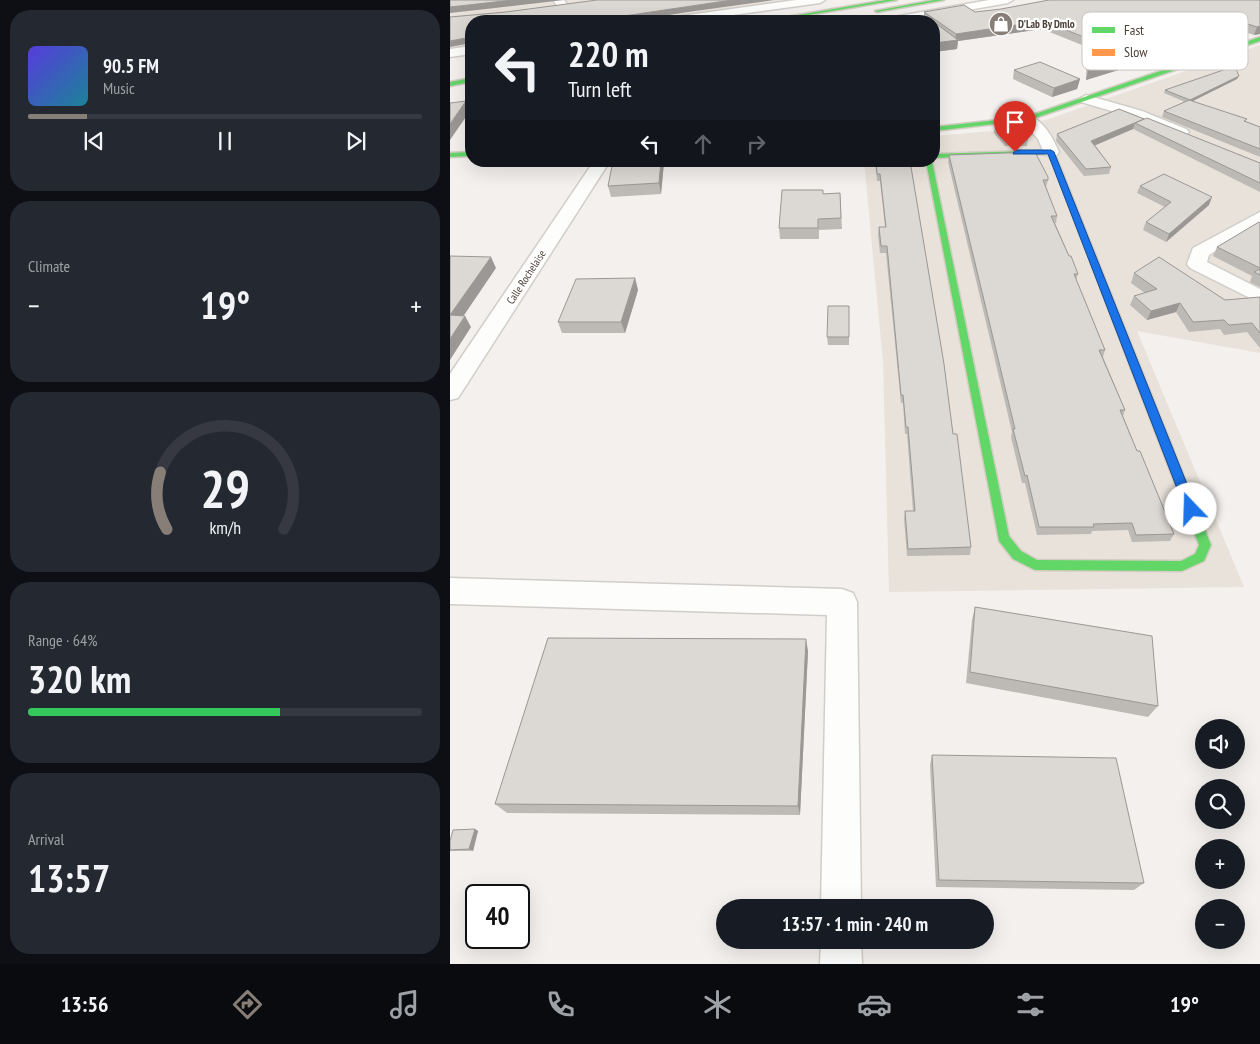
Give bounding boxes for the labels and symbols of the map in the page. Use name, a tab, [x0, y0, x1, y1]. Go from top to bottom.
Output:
shop icon: D'Lab By Dmlo	[988, 11, 1014, 37]
legend	[1082, 12, 1248, 70]
place label: D'Lab By Dmlo	[1018, 17, 1075, 31]
text: Fast	[1124, 21, 1144, 39]
text: Slow	[1124, 43, 1148, 61]
pin	[994, 101, 1036, 152]
street label: Calle Rochelaise	[503, 247, 549, 307]
position arrow	[1164, 482, 1216, 534]
speed limit sign: 40	[465, 884, 530, 949]

